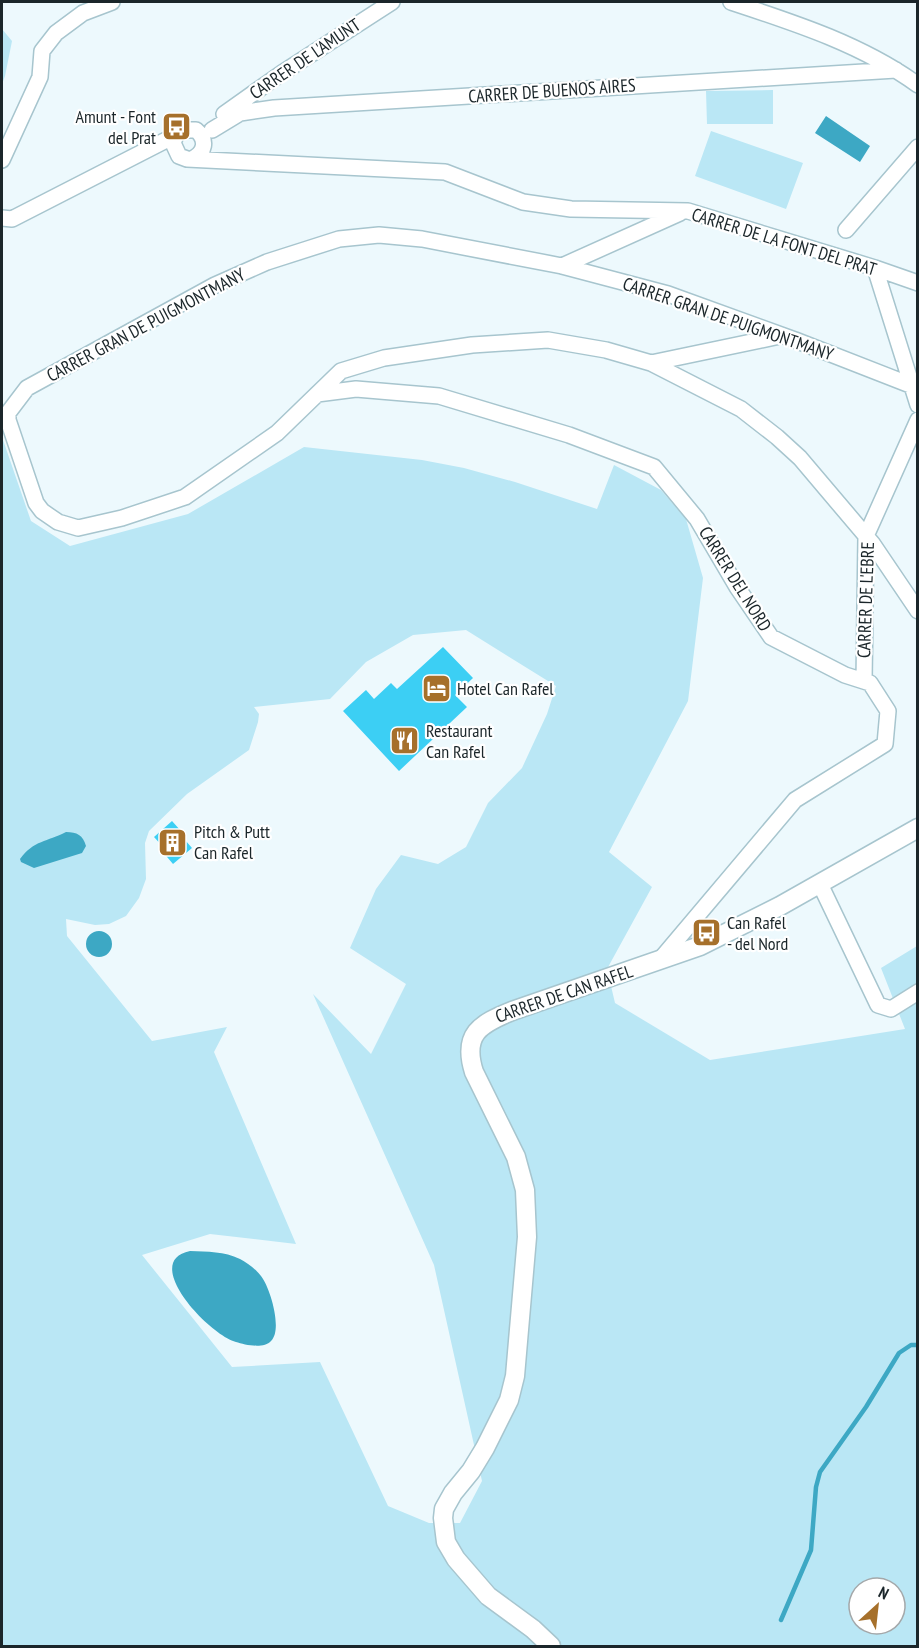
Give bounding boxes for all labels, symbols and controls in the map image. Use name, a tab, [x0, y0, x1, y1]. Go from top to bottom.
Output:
street label: CARRER DE L'AMUNT	[245, 13, 365, 104]
street label: CARRER DE BUENOS AIRES	[468, 73, 637, 108]
place label: Amunt - Font del Prat	[76, 105, 156, 149]
bus stop icon: Amunt - Font del Prat	[161, 111, 193, 143]
street label: CARRER DE LA FONT DEL PRAT	[689, 202, 879, 281]
street label: CARRER GRAN DE PUIGMONTMANY	[43, 262, 250, 387]
street label: CARRER GRAN DE PUIGMONTMANY	[620, 272, 837, 366]
street label: CARRER DEL NORD	[694, 522, 777, 635]
street label: CARRER DE L'EBRE	[852, 542, 879, 658]
hotel icon: Hotel Can Rafel	[420, 673, 452, 705]
place label: Hotel Can Rafel	[457, 677, 554, 700]
place label: Restaurant Can Rafel	[426, 719, 492, 763]
restaurant icon: Restaurant Can Rafel	[389, 725, 421, 757]
place label: Pitch & Putt Can Rafel	[194, 820, 270, 864]
building icon: Pitch & Putt Can Rafel	[157, 826, 189, 858]
place label: Can Rafel - del Nord	[727, 911, 788, 955]
bus stop icon: Can Rafel - del Nord	[690, 917, 722, 949]
street label: CARRER DE CAN RAFEL	[492, 959, 636, 1028]
north arrow	[847, 1576, 907, 1636]
text: N	[875, 1582, 892, 1604]

